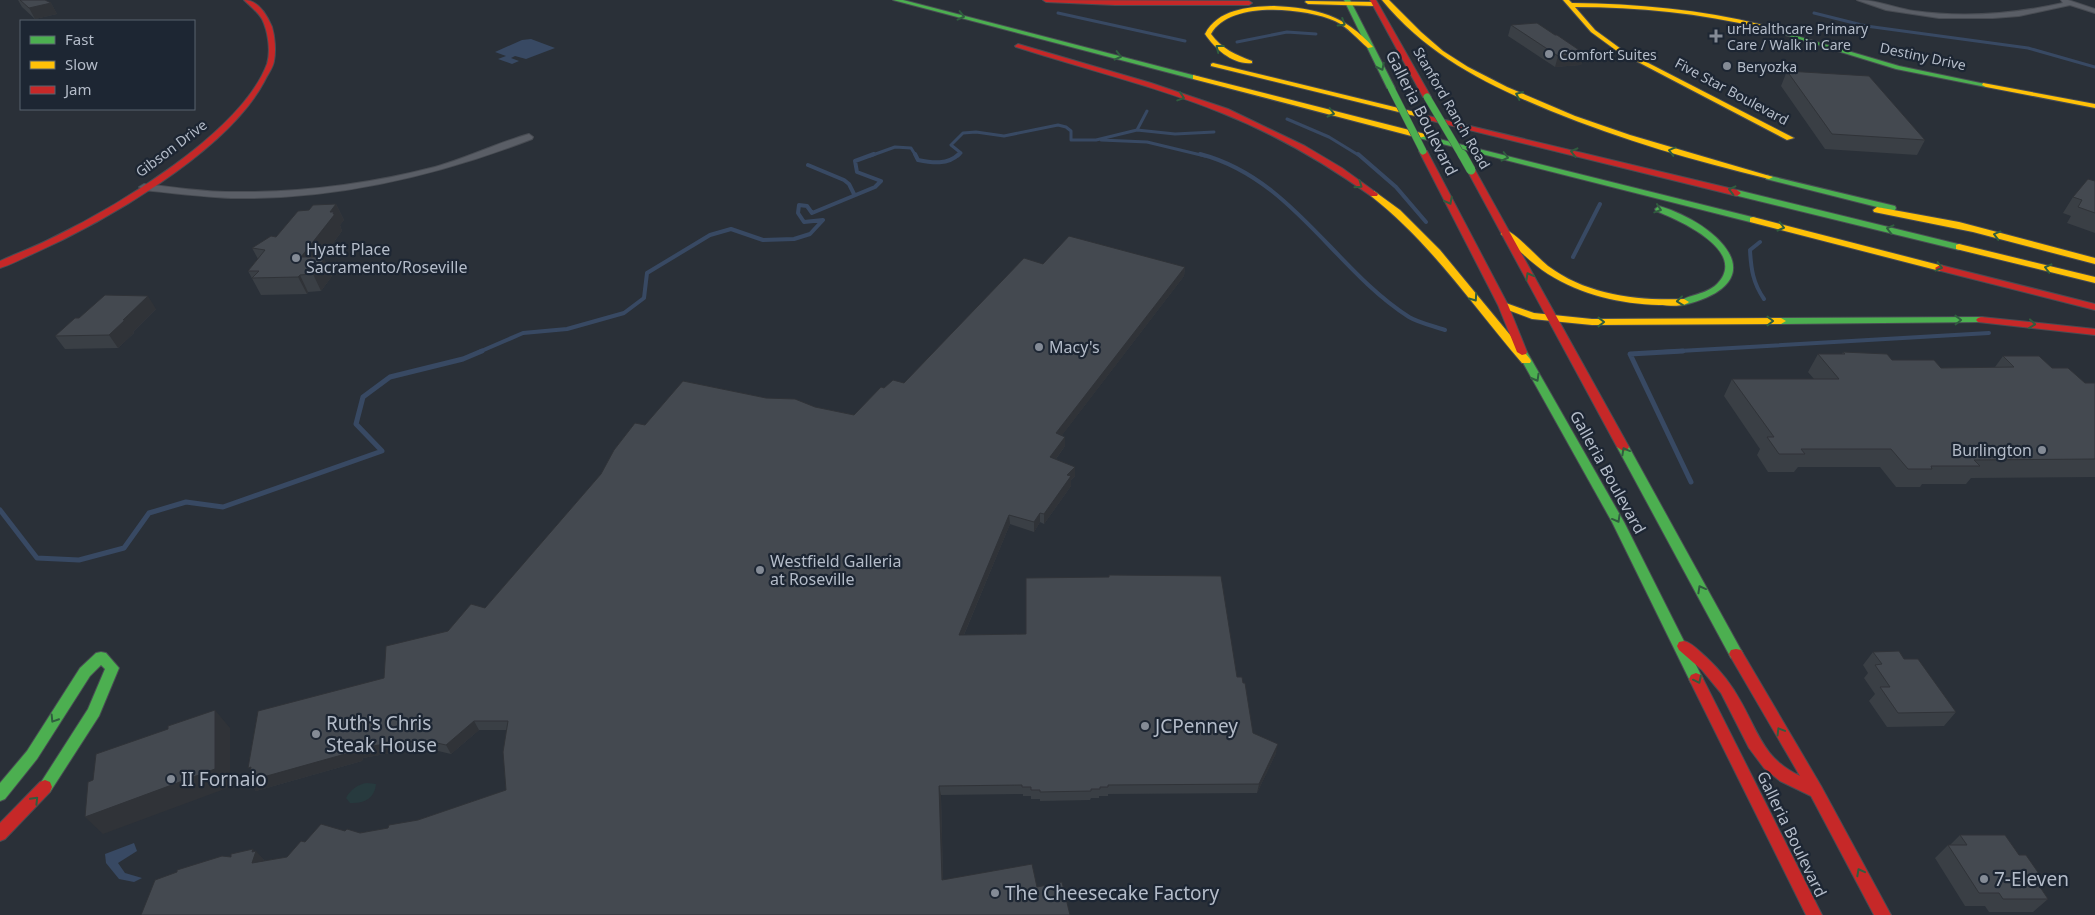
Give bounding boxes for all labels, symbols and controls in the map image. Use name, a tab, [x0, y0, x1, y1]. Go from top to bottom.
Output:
one-way arrow	[956, 10, 965, 21]
one-way arrow	[1336, 17, 1345, 27]
place label: urHealthcare Primary Care / Walk in Care	[1727, 19, 1869, 54]
legend	[20, 20, 195, 110]
text: Fast	[65, 29, 94, 49]
marker: urHealthcare Primary Care / Walk in Care	[1709, 29, 1723, 43]
street label: Destiny Drive	[1878, 38, 1968, 74]
street label: Stanford Ranch Road	[1409, 43, 1495, 173]
one-way arrow	[1216, 45, 1225, 53]
place label: Comfort Suites	[1559, 45, 1657, 64]
street label: Galleria Boulevard	[1381, 47, 1463, 179]
marker: Comfort Suites	[1543, 48, 1555, 60]
one-way arrow	[1114, 50, 1123, 61]
street label: Five Star Boulevard	[1672, 53, 1792, 129]
text: Slow	[65, 54, 98, 74]
place label: Beryozka	[1737, 57, 1797, 76]
marker: Beryozka	[1721, 60, 1733, 72]
one-way arrow	[1375, 62, 1385, 71]
text: Jam	[63, 79, 92, 99]
one-way arrow	[1176, 91, 1184, 101]
one-way arrow	[1515, 91, 1524, 102]
one-way arrow	[1326, 107, 1335, 118]
street label: Gibson Drive	[132, 115, 211, 181]
one-way arrow	[1667, 146, 1676, 157]
one-way arrow	[1570, 147, 1579, 158]
one-way arrow	[1501, 151, 1509, 162]
one-way arrow	[1353, 179, 1363, 188]
one-way arrow	[1729, 186, 1737, 196]
one-way arrow	[1443, 196, 1453, 205]
one-way arrow	[1653, 203, 1662, 213]
one-way arrow	[1777, 221, 1786, 232]
one-way arrow	[1885, 224, 1894, 235]
one-way arrow	[1993, 230, 2002, 241]
place label: Hyatt Place Sacramento/Roseville	[306, 238, 468, 278]
marker: Hyatt Place Sacramento/Roseville	[290, 252, 302, 264]
one-way arrow	[1934, 261, 1943, 272]
one-way arrow	[2043, 263, 2052, 274]
one-way arrow	[1525, 273, 1535, 282]
one-way arrow	[1468, 292, 1477, 302]
one-way arrow	[1676, 295, 1684, 306]
one-way arrow	[1955, 315, 1963, 325]
one-way arrow	[1767, 316, 1775, 326]
one-way arrow	[1597, 317, 1605, 327]
one-way arrow	[2028, 318, 2036, 329]
place label: Macy's	[1049, 336, 1100, 358]
marker: Macy's	[1033, 341, 1045, 353]
one-way arrow	[1529, 373, 1539, 382]
street label: Galleria Boulevard	[1565, 406, 1651, 538]
place label: Burlington	[1952, 439, 2032, 461]
marker: Burlington	[2036, 444, 2048, 456]
one-way arrow	[1621, 447, 1631, 456]
one-way arrow	[1610, 514, 1620, 523]
place label: Westfield Galleria at Roseville	[770, 550, 901, 590]
marker: Westfield Galleria at Roseville	[754, 564, 766, 576]
one-way arrow	[1697, 585, 1707, 594]
one-way arrow	[1692, 675, 1702, 684]
place label: Ruth's Chris Steak House	[326, 710, 437, 758]
place label: JCPenney	[1153, 713, 1238, 739]
one-way arrow	[50, 714, 60, 723]
marker: JCPenney	[1139, 720, 1151, 732]
one-way arrow	[1777, 727, 1787, 736]
marker: Ruth's Chris Steak House	[310, 728, 322, 740]
place label: II Fornaio	[181, 766, 267, 792]
street label: Galleria Boulevard	[1752, 767, 1832, 901]
marker: II Fornaio	[165, 773, 177, 785]
one-way arrow	[29, 796, 38, 805]
place label: 7-Eleven	[1994, 866, 2069, 892]
one-way arrow	[1856, 868, 1866, 877]
marker: 7-Eleven	[1978, 873, 1990, 885]
place label: The Cheesecake Factory	[1005, 880, 1219, 906]
marker: The Cheesecake Factory	[989, 887, 1001, 899]

